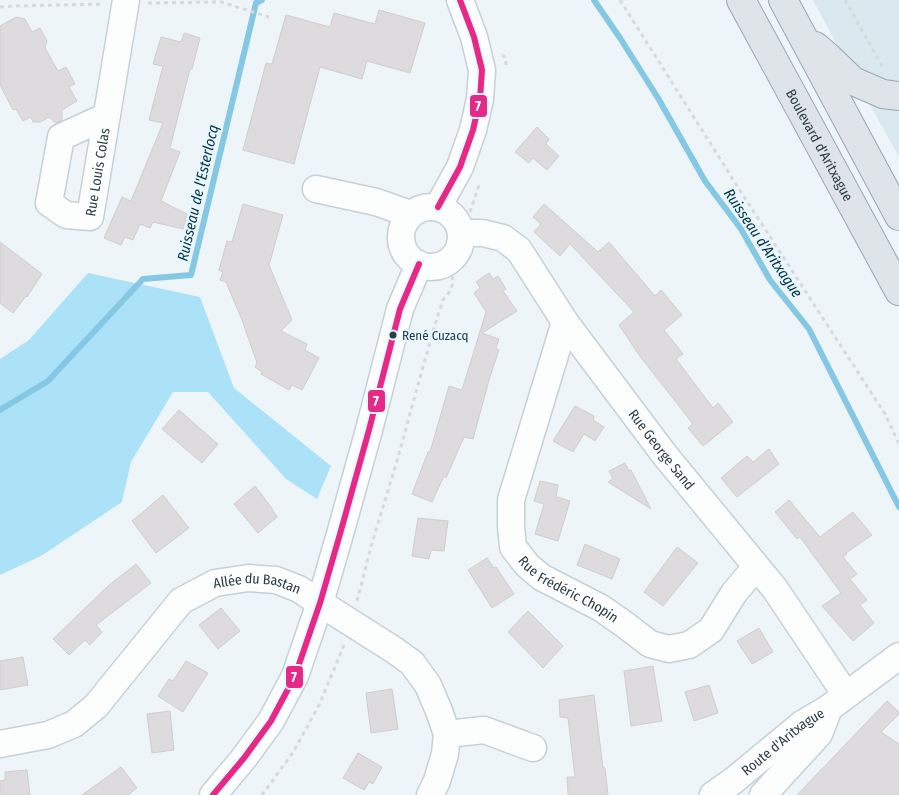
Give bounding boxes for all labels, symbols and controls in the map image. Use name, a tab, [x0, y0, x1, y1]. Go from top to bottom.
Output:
street label: Boulevard d'Aritxague	[782, 86, 857, 204]
line badge: 7	[469, 94, 488, 118]
text: 7	[475, 98, 481, 115]
water label: Ruisseau de l'Esterlocq	[174, 123, 222, 263]
street label: Rue Louis Colas	[82, 127, 113, 218]
water label: Ruisseau d'Aritxague	[720, 185, 806, 301]
place label: René Cuzacq	[402, 328, 468, 343]
marker: René Cuzacq	[388, 330, 398, 340]
line badge: 7	[367, 389, 386, 413]
text: 7	[373, 393, 379, 410]
street label: Rue George Sand	[625, 406, 698, 493]
street label: Rue Frédéric Chopin	[515, 553, 622, 626]
street label: Allée du Bastan	[212, 569, 303, 597]
line badge: 7	[285, 665, 304, 689]
text: 7	[291, 669, 297, 686]
street label: Route d'Aritxague	[738, 704, 827, 779]

